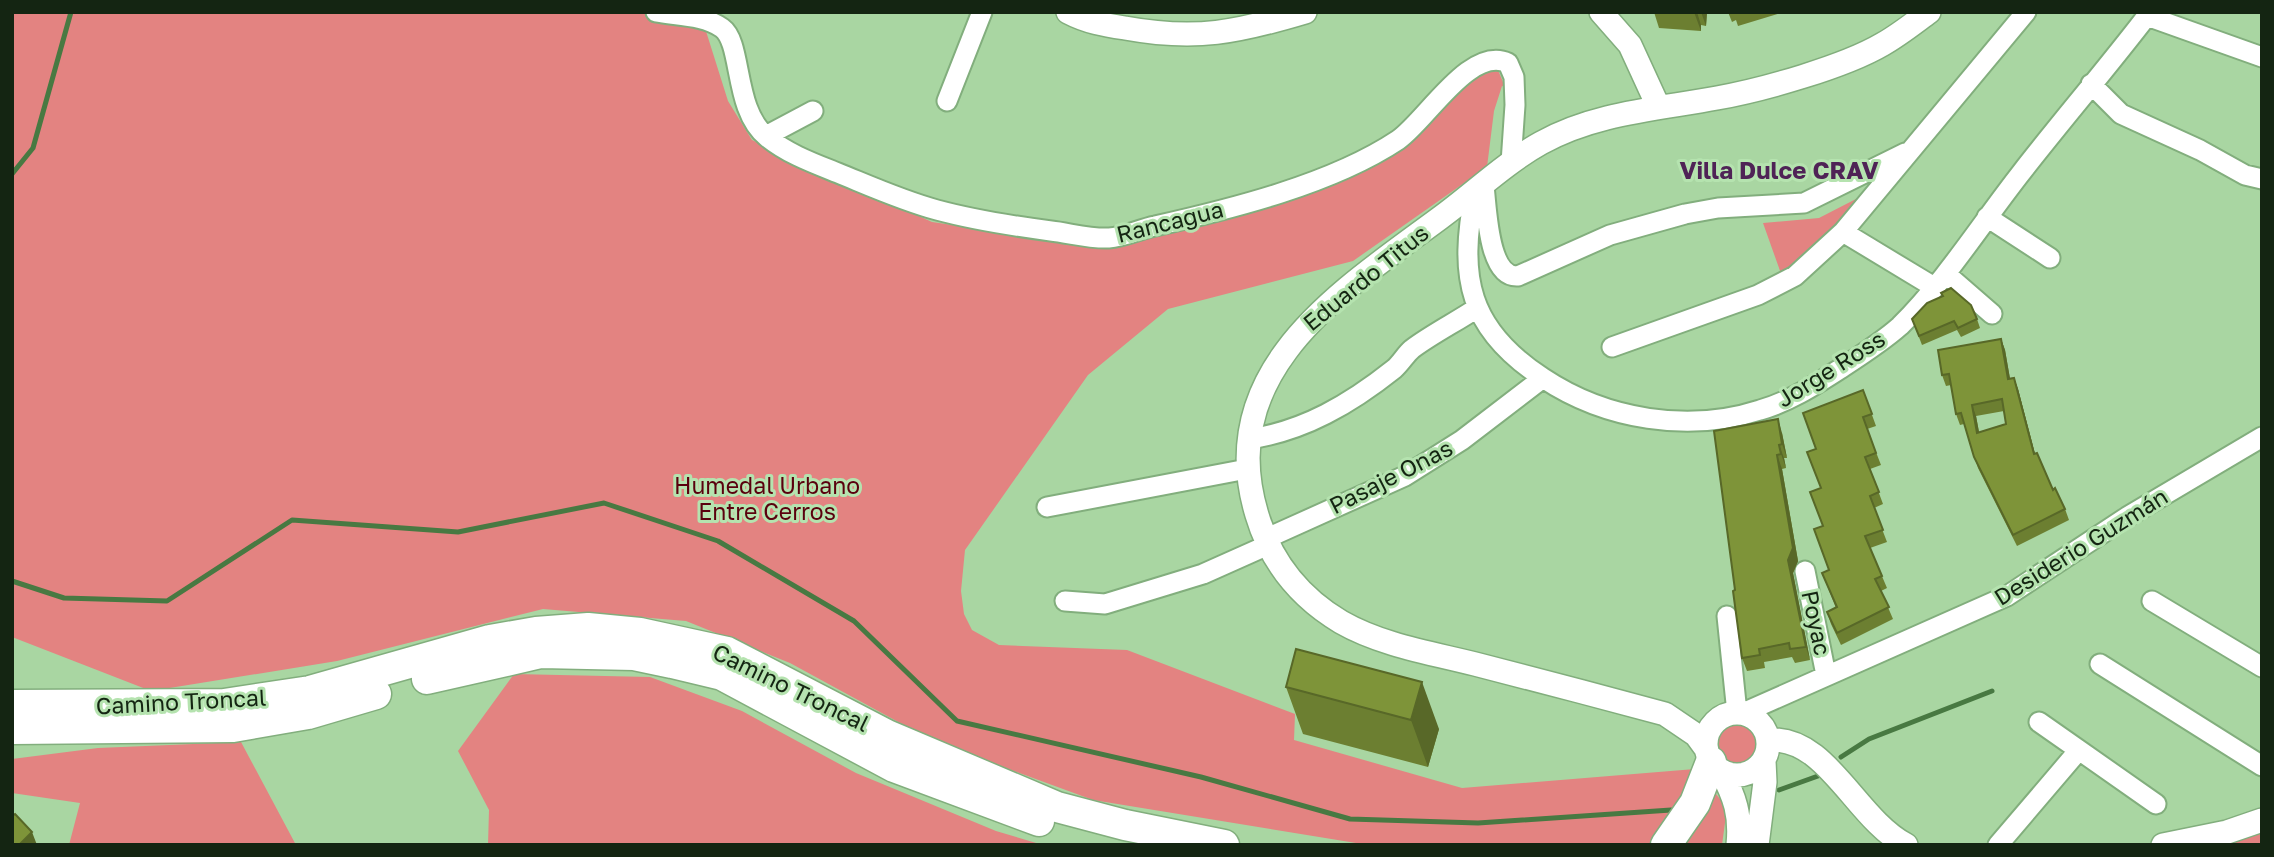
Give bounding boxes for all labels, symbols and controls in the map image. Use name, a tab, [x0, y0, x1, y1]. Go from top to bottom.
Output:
district label: Villa Dulce CRAV	[1679, 155, 1879, 184]
street label: Rancagua	[1113, 194, 1226, 248]
street label: Eduardo Titus	[1297, 218, 1434, 336]
street label: Jorge Ross	[1771, 324, 1890, 412]
street label: Pasaje Onas	[1324, 433, 1457, 519]
park label: Humedal Urbano Entre Cerros	[674, 471, 860, 525]
street label: Desiderio Guzmán	[1989, 481, 2172, 611]
street label: Poyac	[1796, 588, 1838, 658]
street label: Camino Troncal	[709, 637, 874, 737]
street label: Camino Troncal	[95, 683, 267, 719]

